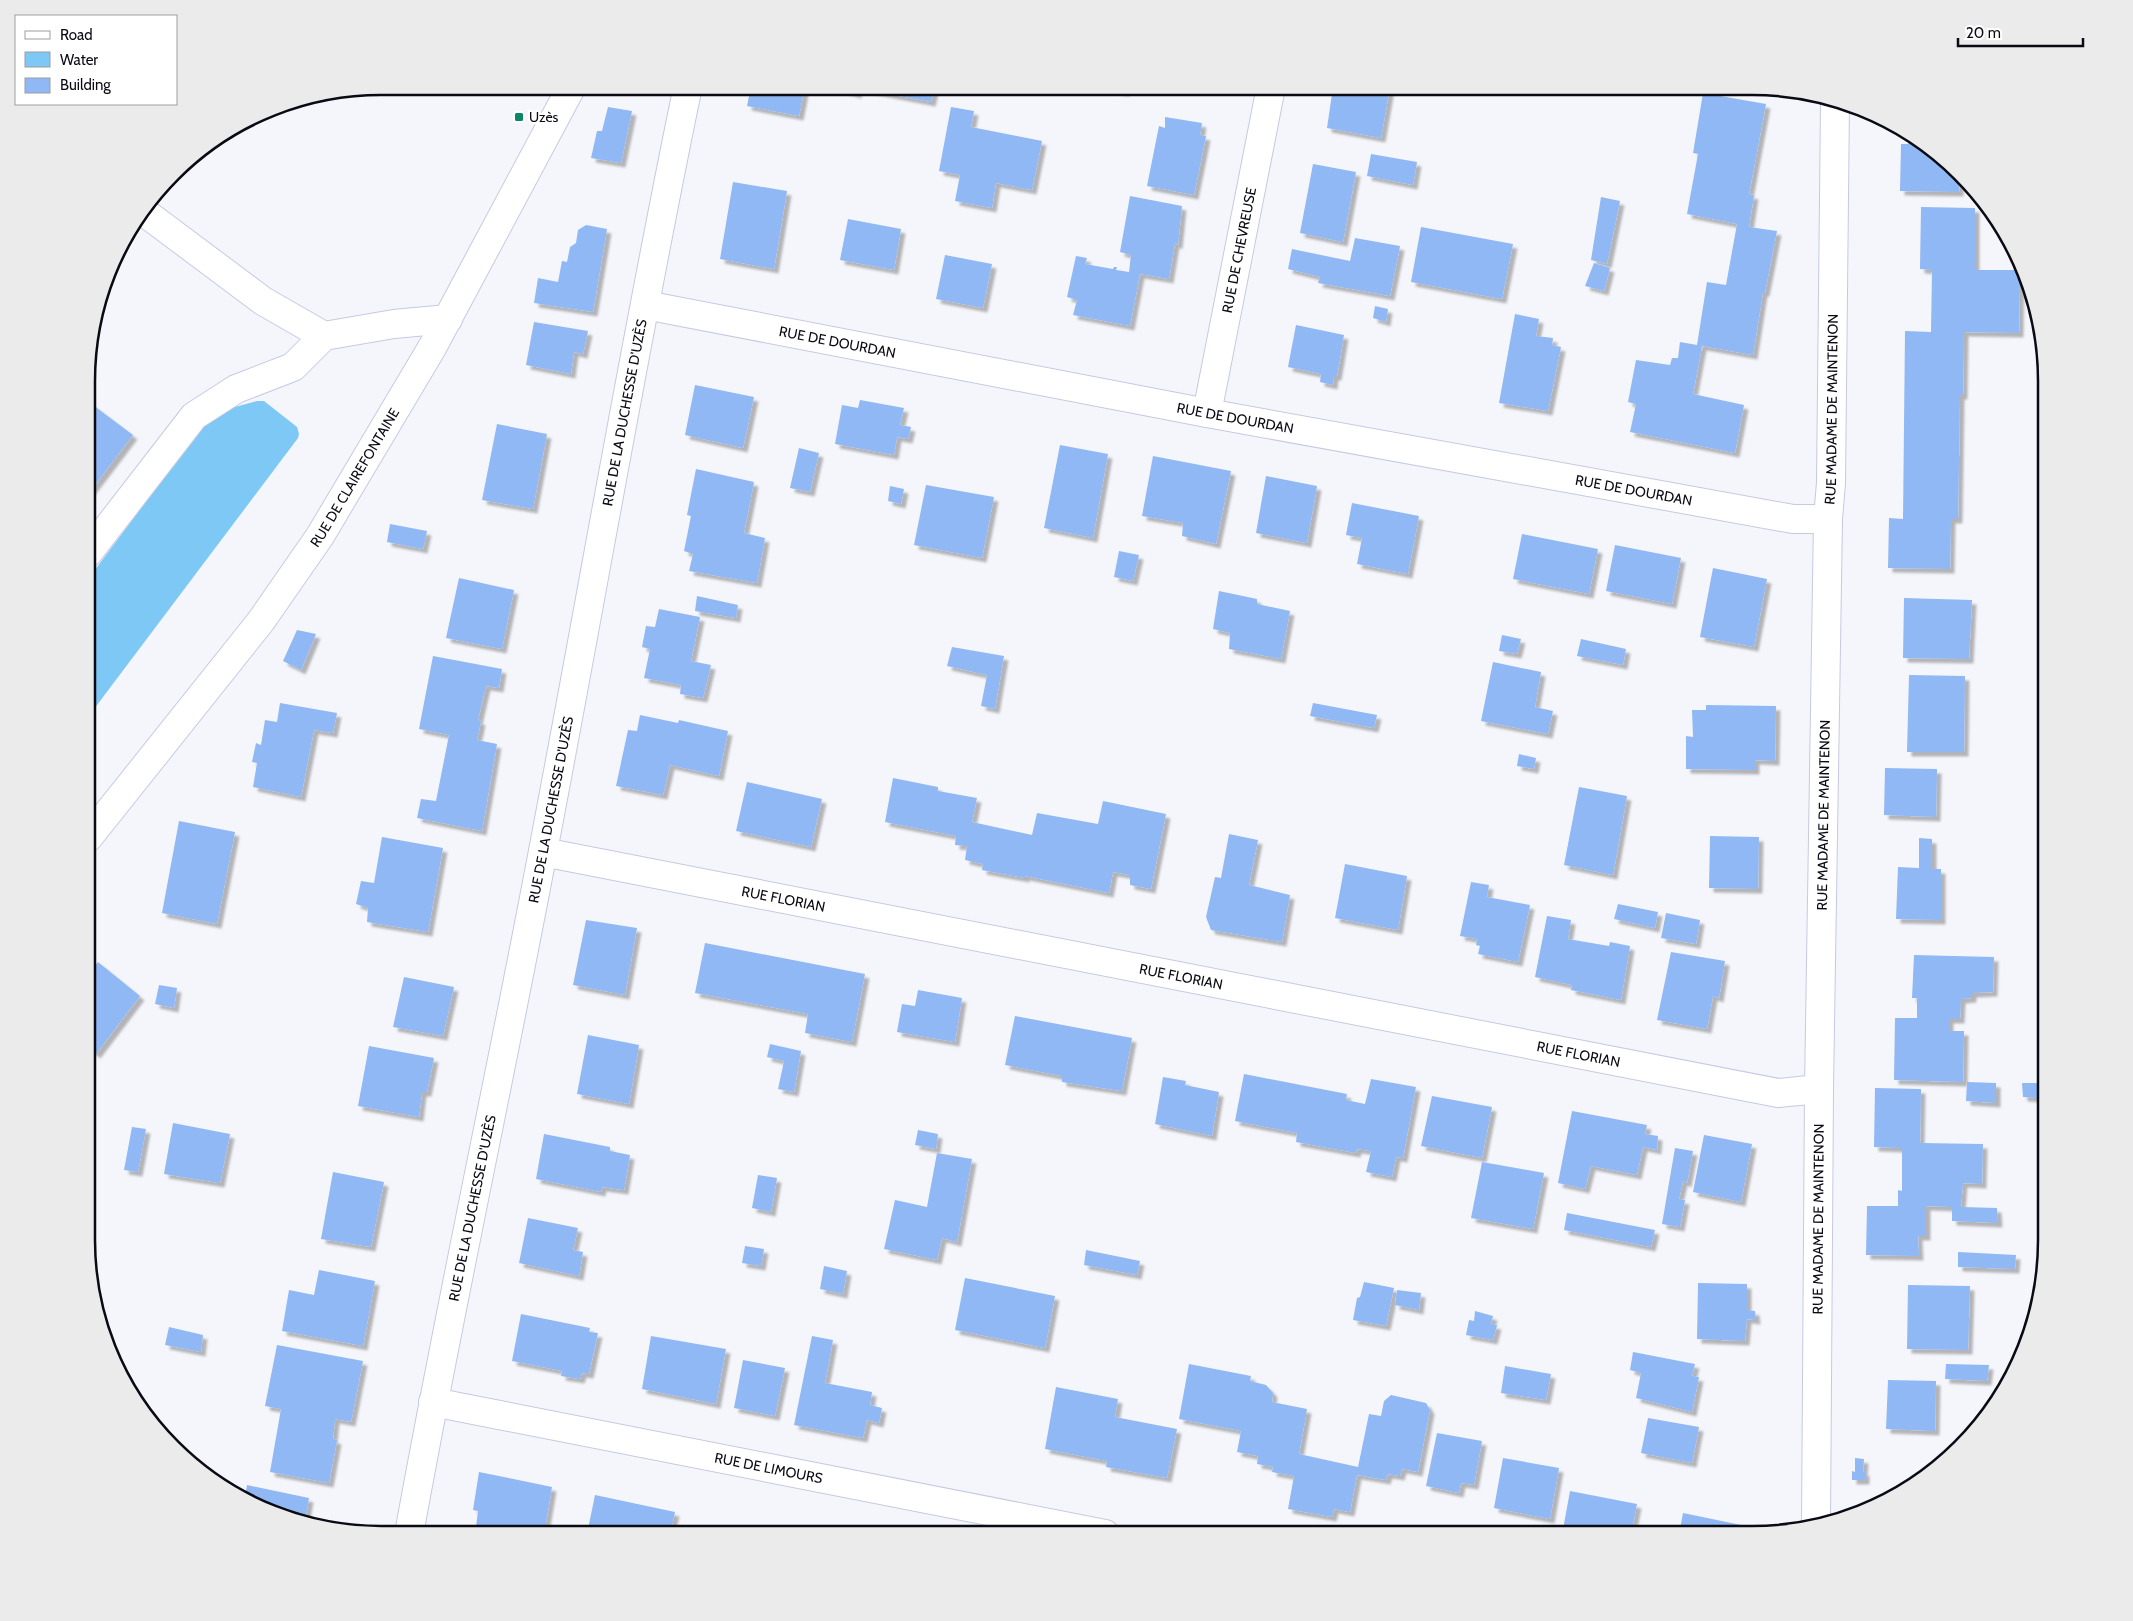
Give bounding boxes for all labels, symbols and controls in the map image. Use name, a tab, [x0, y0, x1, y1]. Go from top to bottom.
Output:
legend	[15, 15, 178, 105]
scale bar	[1958, 15, 2083, 47]
text: 20 m	[1966, 24, 2001, 42]
text: Road	[60, 26, 93, 44]
text: Water	[60, 51, 98, 69]
text: Building	[60, 76, 111, 94]
place label: Uzès	[529, 108, 559, 126]
marker: Uzès	[513, 111, 525, 123]
street label: RUE DE CHEVREUSE	[1218, 185, 1260, 315]
street label: RUE MADAME DE MAINTENON	[1820, 314, 1842, 505]
street label: RUE DE LA DUCHESSE D'UZÈS	[598, 318, 651, 507]
street label: RUE DE DOURDAN	[778, 322, 897, 362]
street label: RUE DE DOURDAN	[1175, 398, 1295, 438]
street label: RUE DE CLAIREFONTAINE	[306, 404, 403, 551]
street label: RUE DE DOURDAN	[1574, 471, 1694, 510]
street label: RUE DE LA DUCHESSE D'UZÈS	[524, 715, 577, 905]
street label: RUE MADAME DE MAINTENON	[1813, 720, 1834, 911]
street label: RUE FLORIAN	[740, 882, 827, 916]
street label: RUE FLORIAN	[1138, 960, 1224, 993]
street label: RUE FLORIAN	[1535, 1037, 1622, 1071]
street label: RUE DE LA DUCHESSE D'UZÈS	[445, 1113, 500, 1303]
street label: RUE MADAME DE MAINTENON	[1808, 1124, 1828, 1314]
street label: RUE DE LIMOURS	[713, 1448, 824, 1487]

